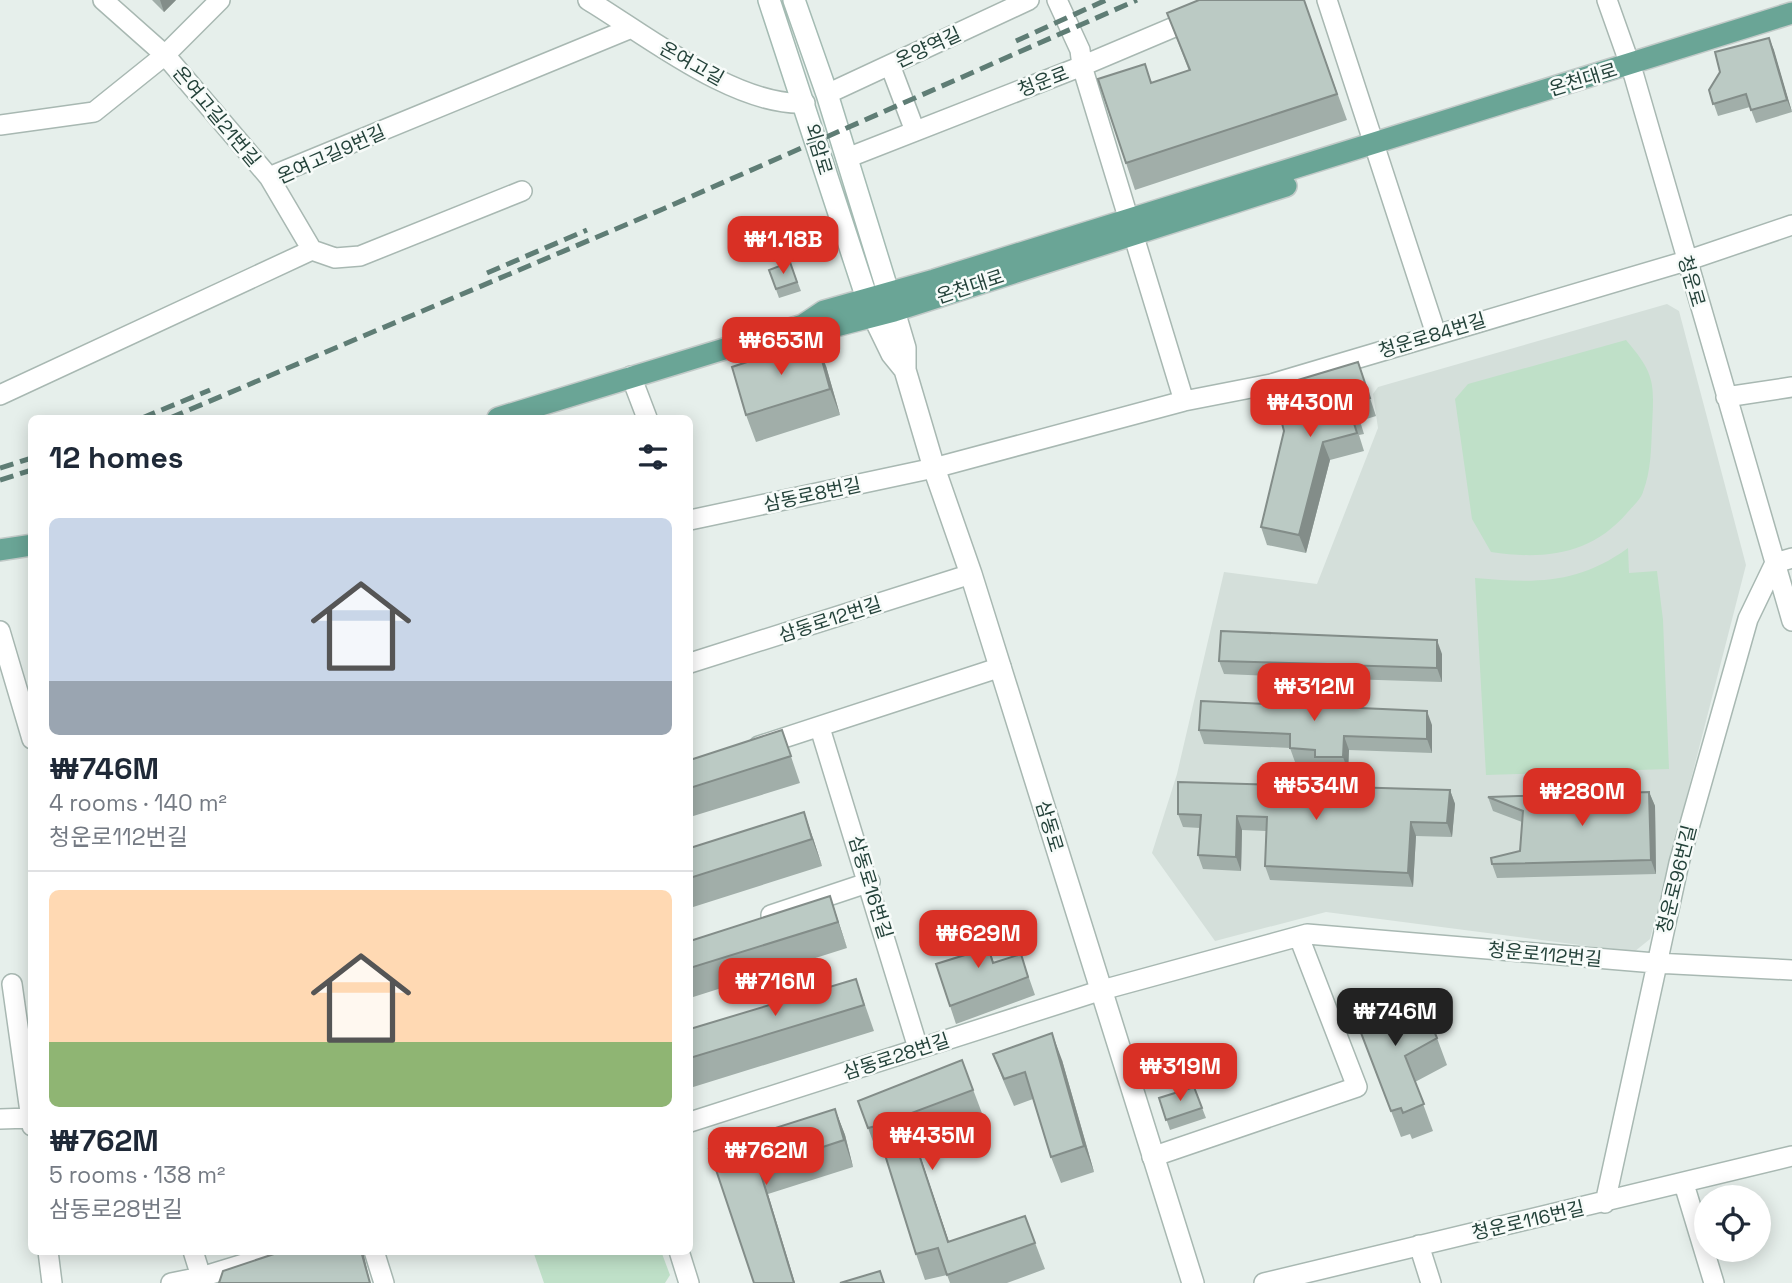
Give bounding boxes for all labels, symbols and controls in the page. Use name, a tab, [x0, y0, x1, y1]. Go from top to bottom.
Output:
street label: 온양역길	[891, 21, 965, 74]
street label: 온여고길	[655, 36, 728, 91]
street label: 온천대로	[1546, 57, 1620, 102]
street label: 청운로	[1014, 60, 1072, 103]
street label: 온여고길21번길	[167, 61, 266, 172]
street label: 온여고길9번길	[273, 119, 390, 190]
street label: 외암로	[799, 120, 838, 178]
pin: ₩1.18B	[726, 216, 840, 276]
text: ₩1.18B	[744, 224, 822, 254]
street label: 청운로	[1672, 252, 1711, 310]
street label: 온천대로	[933, 264, 1007, 309]
street label: 청운로84번길	[1375, 307, 1489, 364]
pin: ₩653M	[732, 318, 830, 377]
text: ₩653M	[738, 325, 824, 355]
pin: ₩430M	[1261, 380, 1359, 439]
text: ₩430M	[1266, 387, 1354, 417]
text: 12 homes	[49, 438, 184, 477]
icon: filters	[634, 438, 672, 476]
street label: 삼동로8번길	[761, 472, 863, 517]
icon: home	[298, 563, 424, 689]
street label: 삼동로12번길	[775, 591, 885, 648]
pin: ₩312M	[1265, 664, 1363, 723]
text: ₩312M	[1273, 671, 1355, 701]
text: ₩746M	[49, 749, 159, 788]
pin: ₩534M	[1267, 762, 1365, 822]
pin: ₩280M	[1533, 768, 1631, 828]
text: ₩534M	[1273, 770, 1359, 800]
text: ₩280M	[1539, 776, 1625, 806]
text: 4 rooms · 140 m²	[49, 788, 227, 818]
street label: 삼동로	[1030, 797, 1069, 855]
text: 청운로112번길	[49, 822, 188, 852]
street label: 청운로96번길	[1651, 822, 1702, 936]
street label: 삼동로16번길	[843, 832, 898, 942]
pin: ₩629M	[929, 911, 1027, 970]
text: ₩629M	[935, 918, 1021, 948]
icon: home	[298, 935, 424, 1061]
street label: 청운로112번길	[1487, 937, 1603, 972]
pin: ₩716M	[726, 958, 824, 1018]
text: ₩716M	[735, 966, 815, 996]
pin: ₩746M	[1346, 988, 1444, 1048]
text: ₩746M	[1353, 996, 1437, 1026]
street label: 삼동로28번길	[840, 1027, 953, 1085]
pin: ₩319M	[1131, 1044, 1229, 1103]
text: ₩319M	[1139, 1051, 1221, 1081]
pin: ₩435M	[883, 1112, 981, 1172]
text: ₩435M	[889, 1120, 975, 1150]
text: ₩762M	[49, 1121, 159, 1160]
pin: ₩762M	[717, 1128, 815, 1187]
text: ₩762M	[724, 1135, 808, 1165]
text: 5 rooms · 138 m²	[49, 1160, 225, 1190]
map controls	[1694, 1185, 1771, 1262]
button: locate	[1694, 1185, 1771, 1262]
text: 삼동로28번길	[49, 1194, 183, 1224]
street label: 청운로116번길	[1469, 1195, 1587, 1246]

